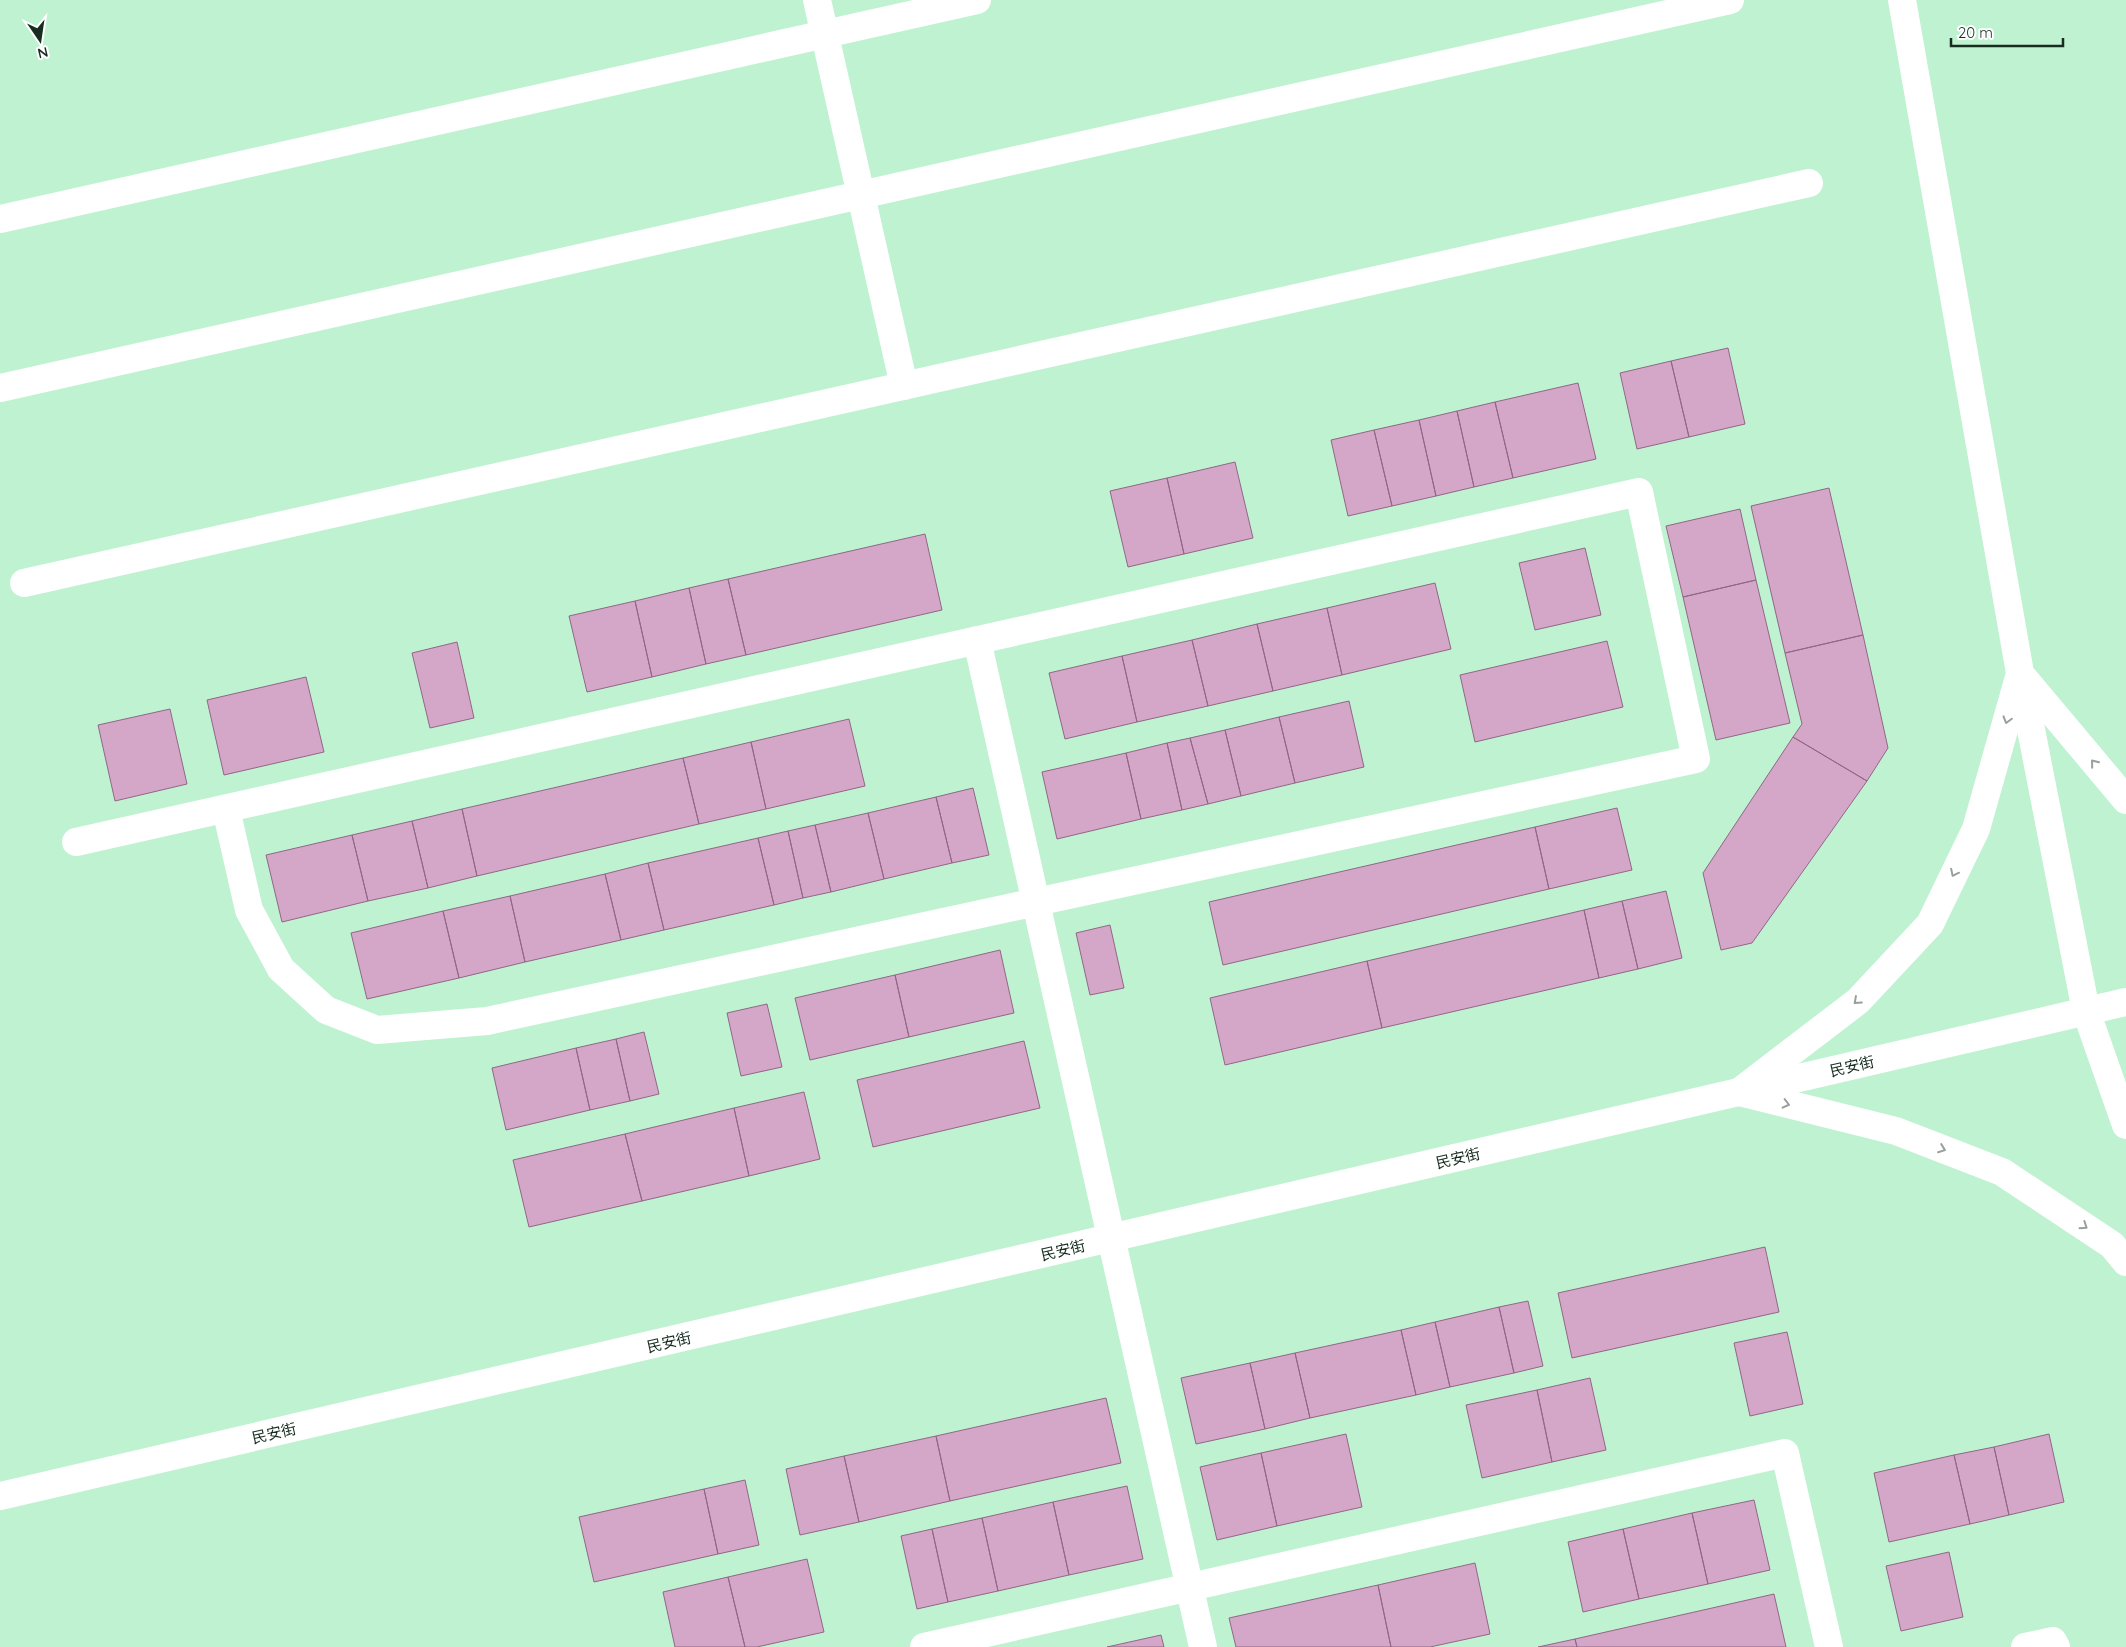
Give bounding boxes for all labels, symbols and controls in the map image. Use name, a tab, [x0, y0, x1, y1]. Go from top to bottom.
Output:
north arrow	[15, 15, 65, 65]
scale bar	[1951, 15, 2064, 47]
text: 20 m	[1958, 23, 1993, 42]
text: N	[36, 43, 50, 63]
one-way arrow	[2002, 715, 2012, 723]
one-way arrow	[2091, 760, 2100, 769]
one-way arrow	[1950, 868, 1961, 877]
one-way arrow	[1854, 995, 1863, 1004]
street label: 民安街	[1828, 1052, 1876, 1080]
one-way arrow	[1781, 1098, 1790, 1109]
one-way arrow	[1937, 1142, 1946, 1153]
street label: 民安街	[1434, 1144, 1482, 1172]
one-way arrow	[2078, 1220, 2087, 1229]
street label: 民安街	[1039, 1236, 1087, 1264]
street label: 民安街	[645, 1328, 693, 1356]
street label: 民安街	[250, 1419, 298, 1447]

